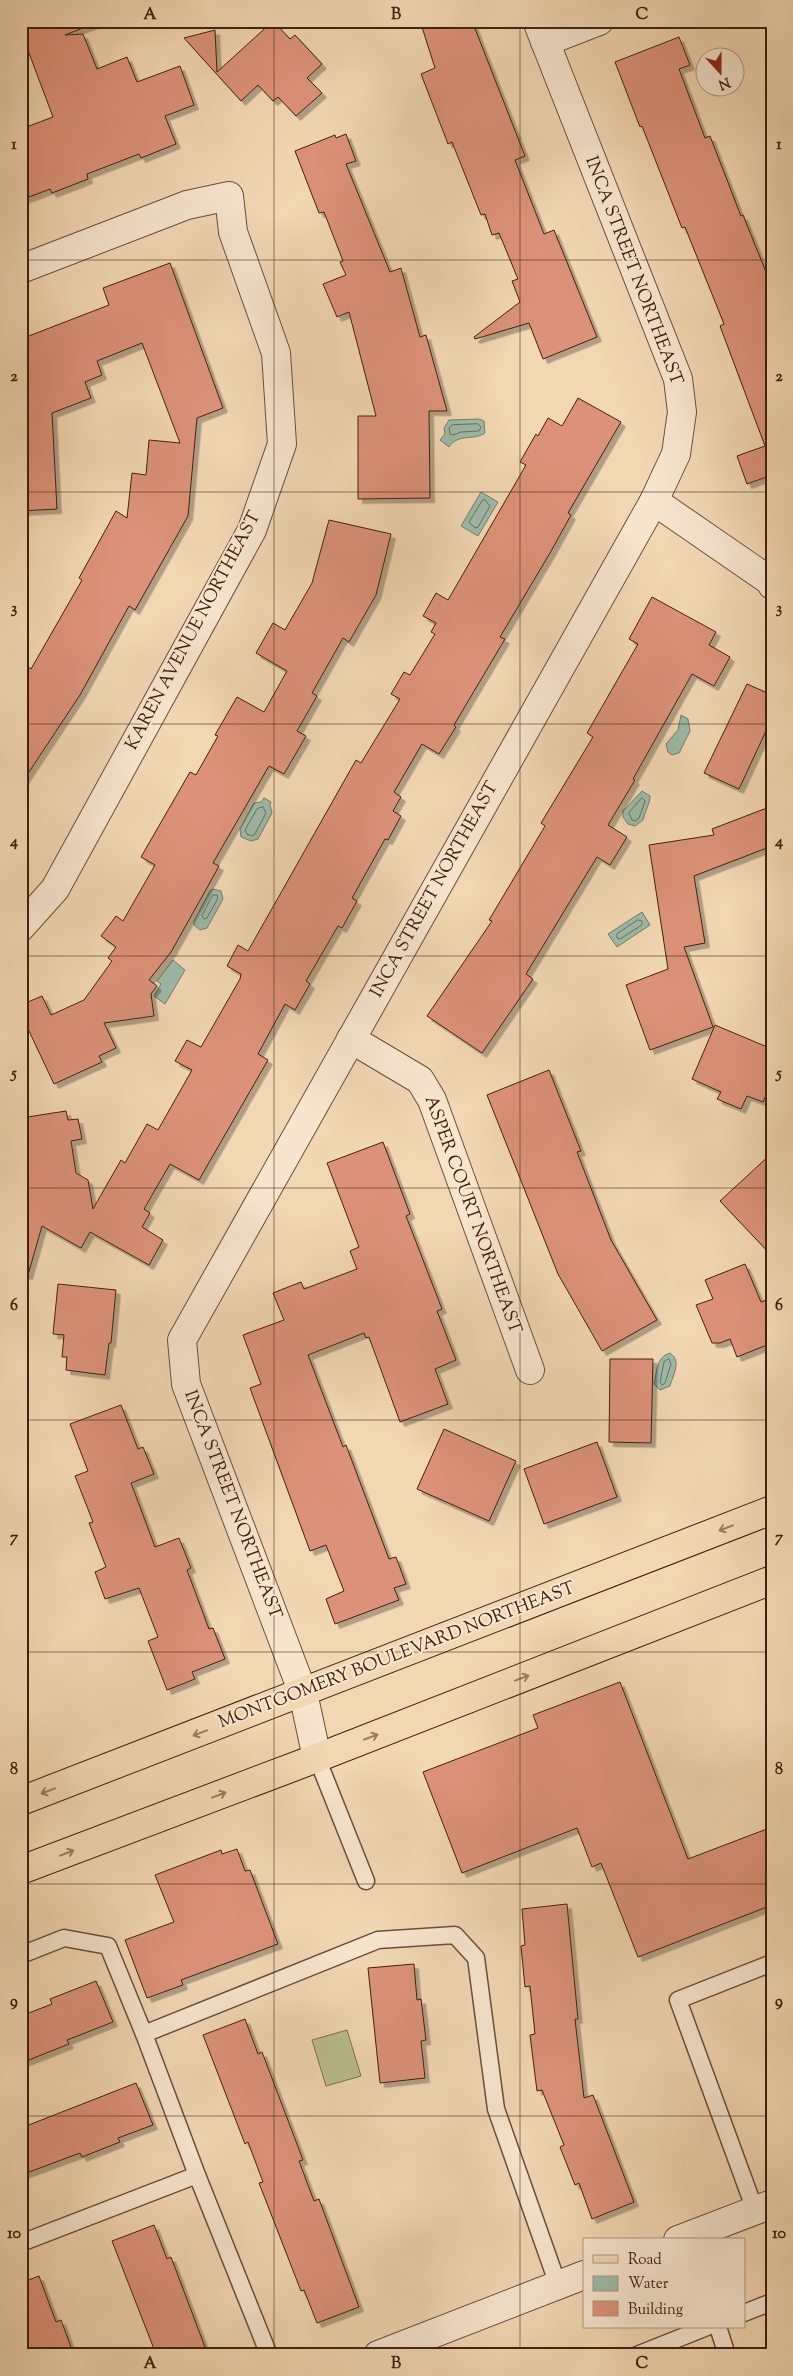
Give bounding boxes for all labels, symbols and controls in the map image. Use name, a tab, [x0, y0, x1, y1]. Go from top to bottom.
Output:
text: A	[144, 4, 157, 27]
text: B	[391, 4, 401, 27]
text: C	[636, 4, 649, 27]
north arrow	[696, 48, 746, 98]
text: N	[715, 71, 733, 94]
text: 1	[11, 134, 17, 157]
text: 1	[776, 134, 782, 157]
street label: INCA STREET NORTHEAST	[577, 153, 689, 390]
text: 2	[10, 366, 18, 389]
text: 2	[775, 366, 783, 389]
street label: KAREN AVENUE NORTHEAST	[120, 507, 268, 755]
text: 3	[11, 598, 18, 621]
text: 3	[776, 598, 783, 621]
street label: INCA STREET NORTHEAST	[365, 777, 506, 1003]
text: 4	[9, 831, 18, 854]
text: 4	[774, 831, 783, 854]
text: 5	[9, 1063, 17, 1086]
text: 5	[774, 1063, 782, 1086]
street label: ASPER COURT NORTHEAST	[417, 1092, 527, 1338]
text: 6	[10, 1295, 18, 1318]
text: 6	[775, 1295, 783, 1318]
street label: INCA STREET NORTHEAST	[176, 1387, 288, 1624]
one-way arrow	[719, 1524, 734, 1533]
text: 7	[10, 1527, 19, 1550]
text: 7	[775, 1527, 784, 1550]
street label: MONTGOMERY BOULEVARD NORTHEAST	[215, 1576, 579, 1736]
one-way arrow	[514, 1672, 529, 1682]
one-way arrow	[193, 1729, 208, 1738]
one-way arrow	[362, 1732, 378, 1741]
text: 8	[10, 1759, 18, 1782]
text: 8	[775, 1759, 783, 1782]
one-way arrow	[41, 1787, 56, 1796]
one-way arrow	[211, 1790, 226, 1799]
one-way arrow	[59, 1848, 74, 1857]
text: 9	[10, 1991, 18, 2014]
text: 9	[775, 1991, 783, 2014]
text: 10	[7, 2223, 21, 2246]
text: 10	[772, 2223, 786, 2246]
legend	[583, 2238, 746, 2328]
text: Road	[628, 2250, 662, 2271]
text: Water	[628, 2274, 669, 2295]
text: Building	[628, 2300, 683, 2321]
text: A	[144, 2353, 157, 2376]
text: B	[391, 2353, 401, 2376]
text: C	[636, 2353, 649, 2376]

